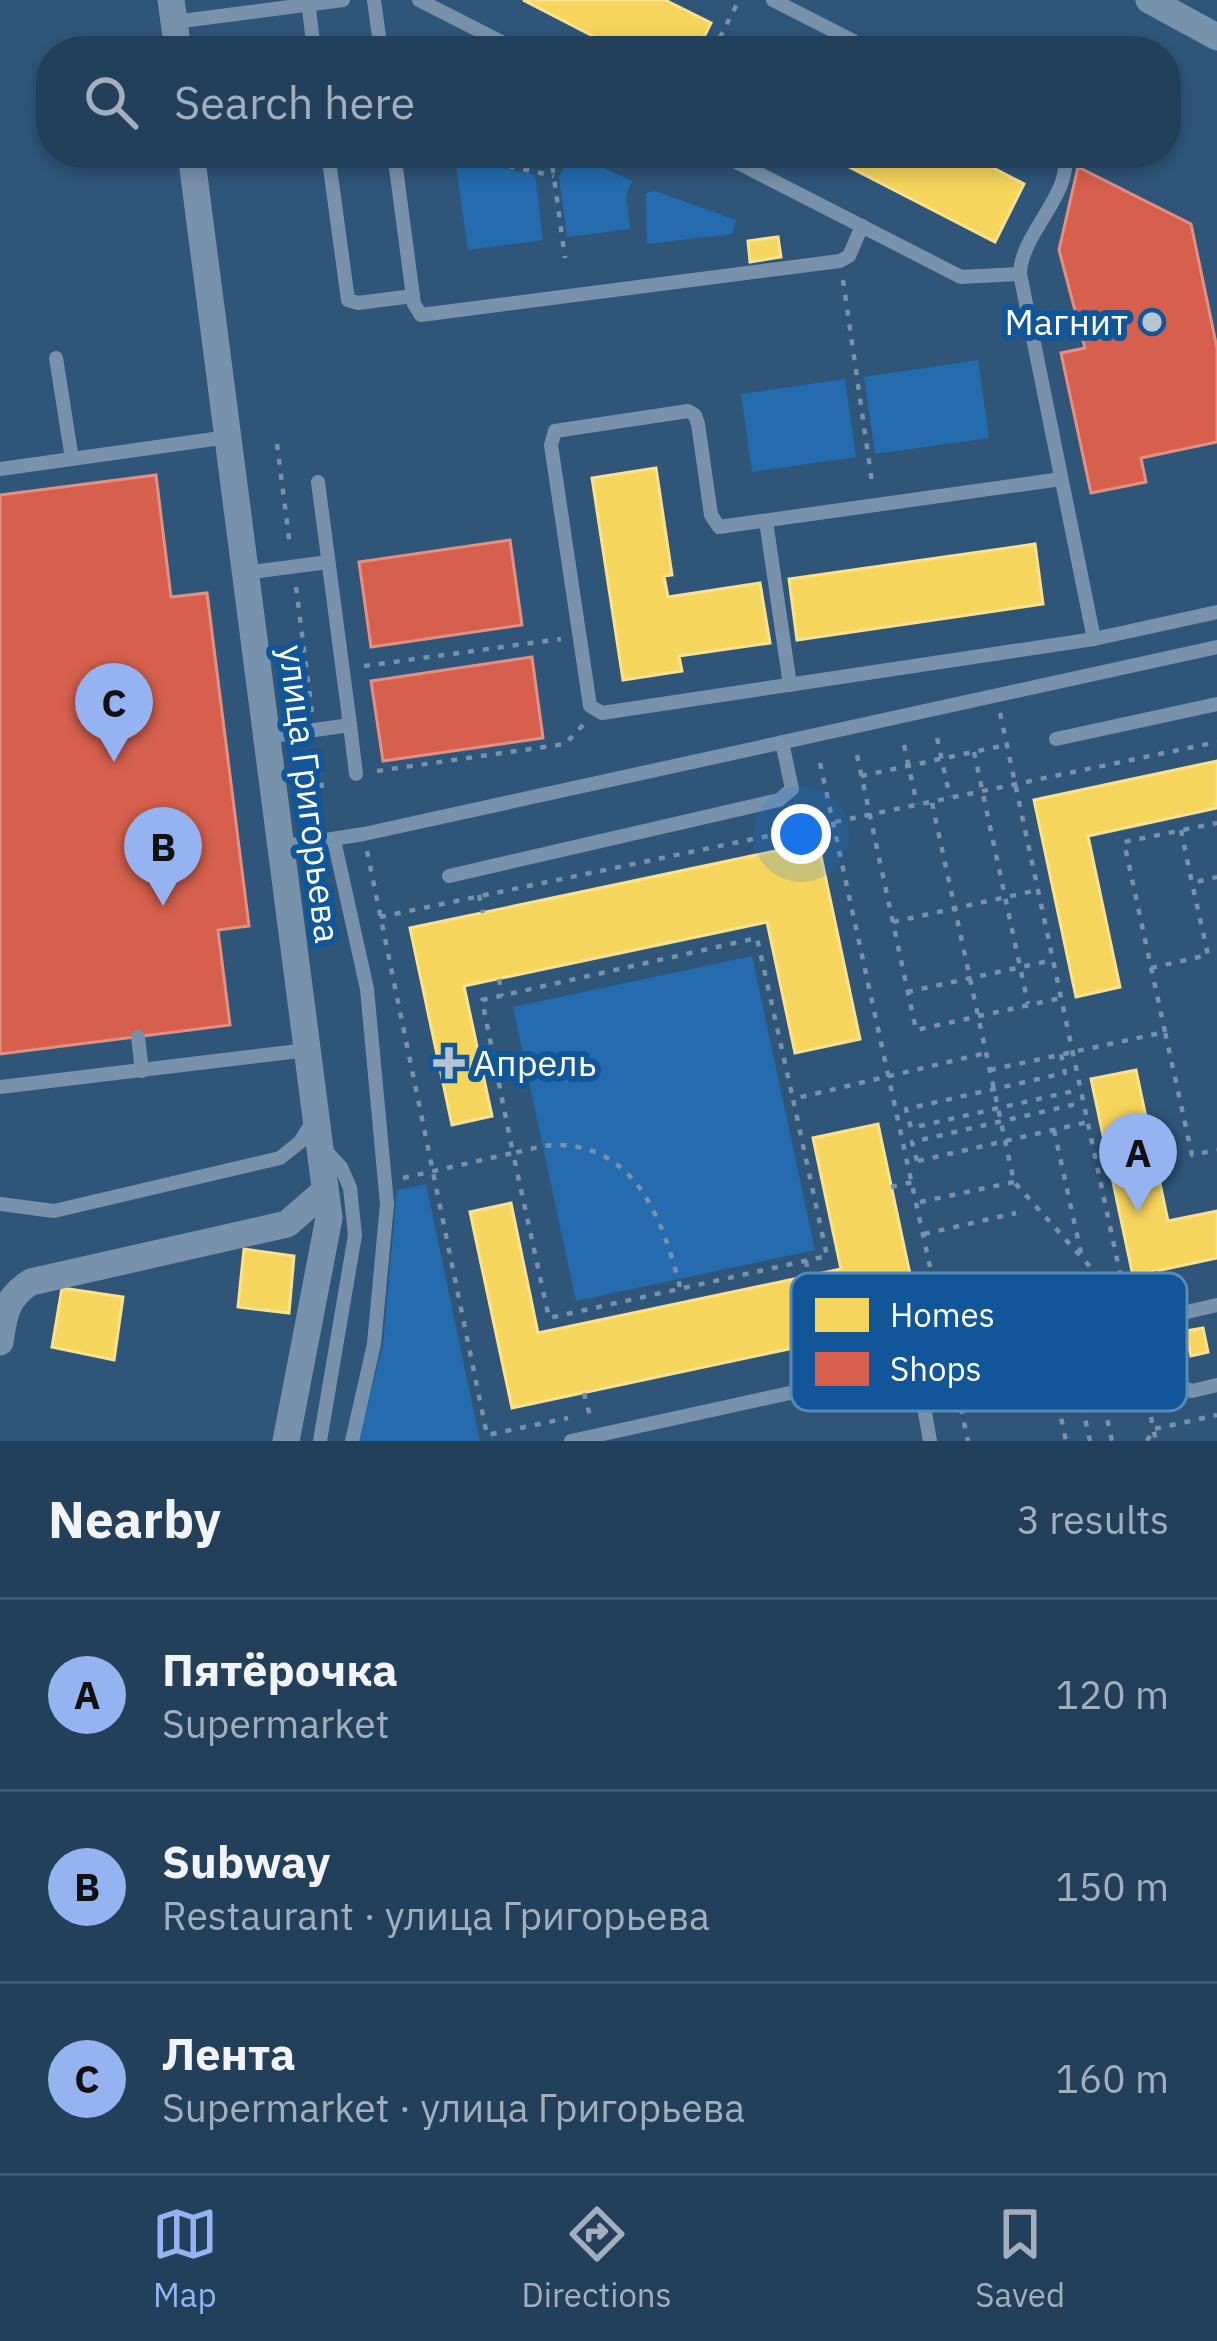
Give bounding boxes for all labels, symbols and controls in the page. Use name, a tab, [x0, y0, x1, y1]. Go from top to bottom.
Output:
search box	[36, 36, 1181, 168]
icon: search	[78, 69, 144, 135]
text: Search here	[174, 73, 415, 131]
place label: Магнит	[1005, 298, 1128, 345]
marker: Магнит	[1139, 309, 1165, 335]
street label: улица Григорьева	[269, 642, 352, 946]
pin: C	[75, 663, 153, 762]
your location	[771, 804, 831, 864]
pin: B	[124, 807, 202, 906]
place label: Апрель	[473, 1039, 596, 1086]
marker: Апрель	[436, 1050, 462, 1076]
pin: A	[1099, 1113, 1177, 1212]
legend	[791, 1273, 1187, 1411]
text: Homes	[890, 1293, 995, 1336]
text: Shops	[890, 1347, 982, 1390]
text: Nearby	[48, 1486, 221, 1552]
text: 3 results	[1017, 1494, 1169, 1545]
text: Пятёрочка	[162, 1640, 398, 1698]
text: A	[74, 1669, 100, 1720]
text: 120 m	[1056, 1669, 1169, 1720]
text: Supermarket	[162, 1698, 389, 1749]
text: Subway	[162, 1832, 330, 1890]
text: B	[74, 1861, 100, 1912]
text: 150 m	[1056, 1861, 1169, 1912]
text: Restaurant · улица Григорьева	[162, 1890, 710, 1941]
text: Лента	[162, 2024, 296, 2082]
text: C	[74, 2053, 100, 2104]
text: 160 m	[1056, 2053, 1169, 2104]
text: Supermarket · улица Григорьева	[162, 2082, 745, 2133]
tab: Map	[152, 2201, 218, 2316]
tab: Directions	[522, 2201, 672, 2316]
tab: Saved	[975, 2201, 1065, 2316]

